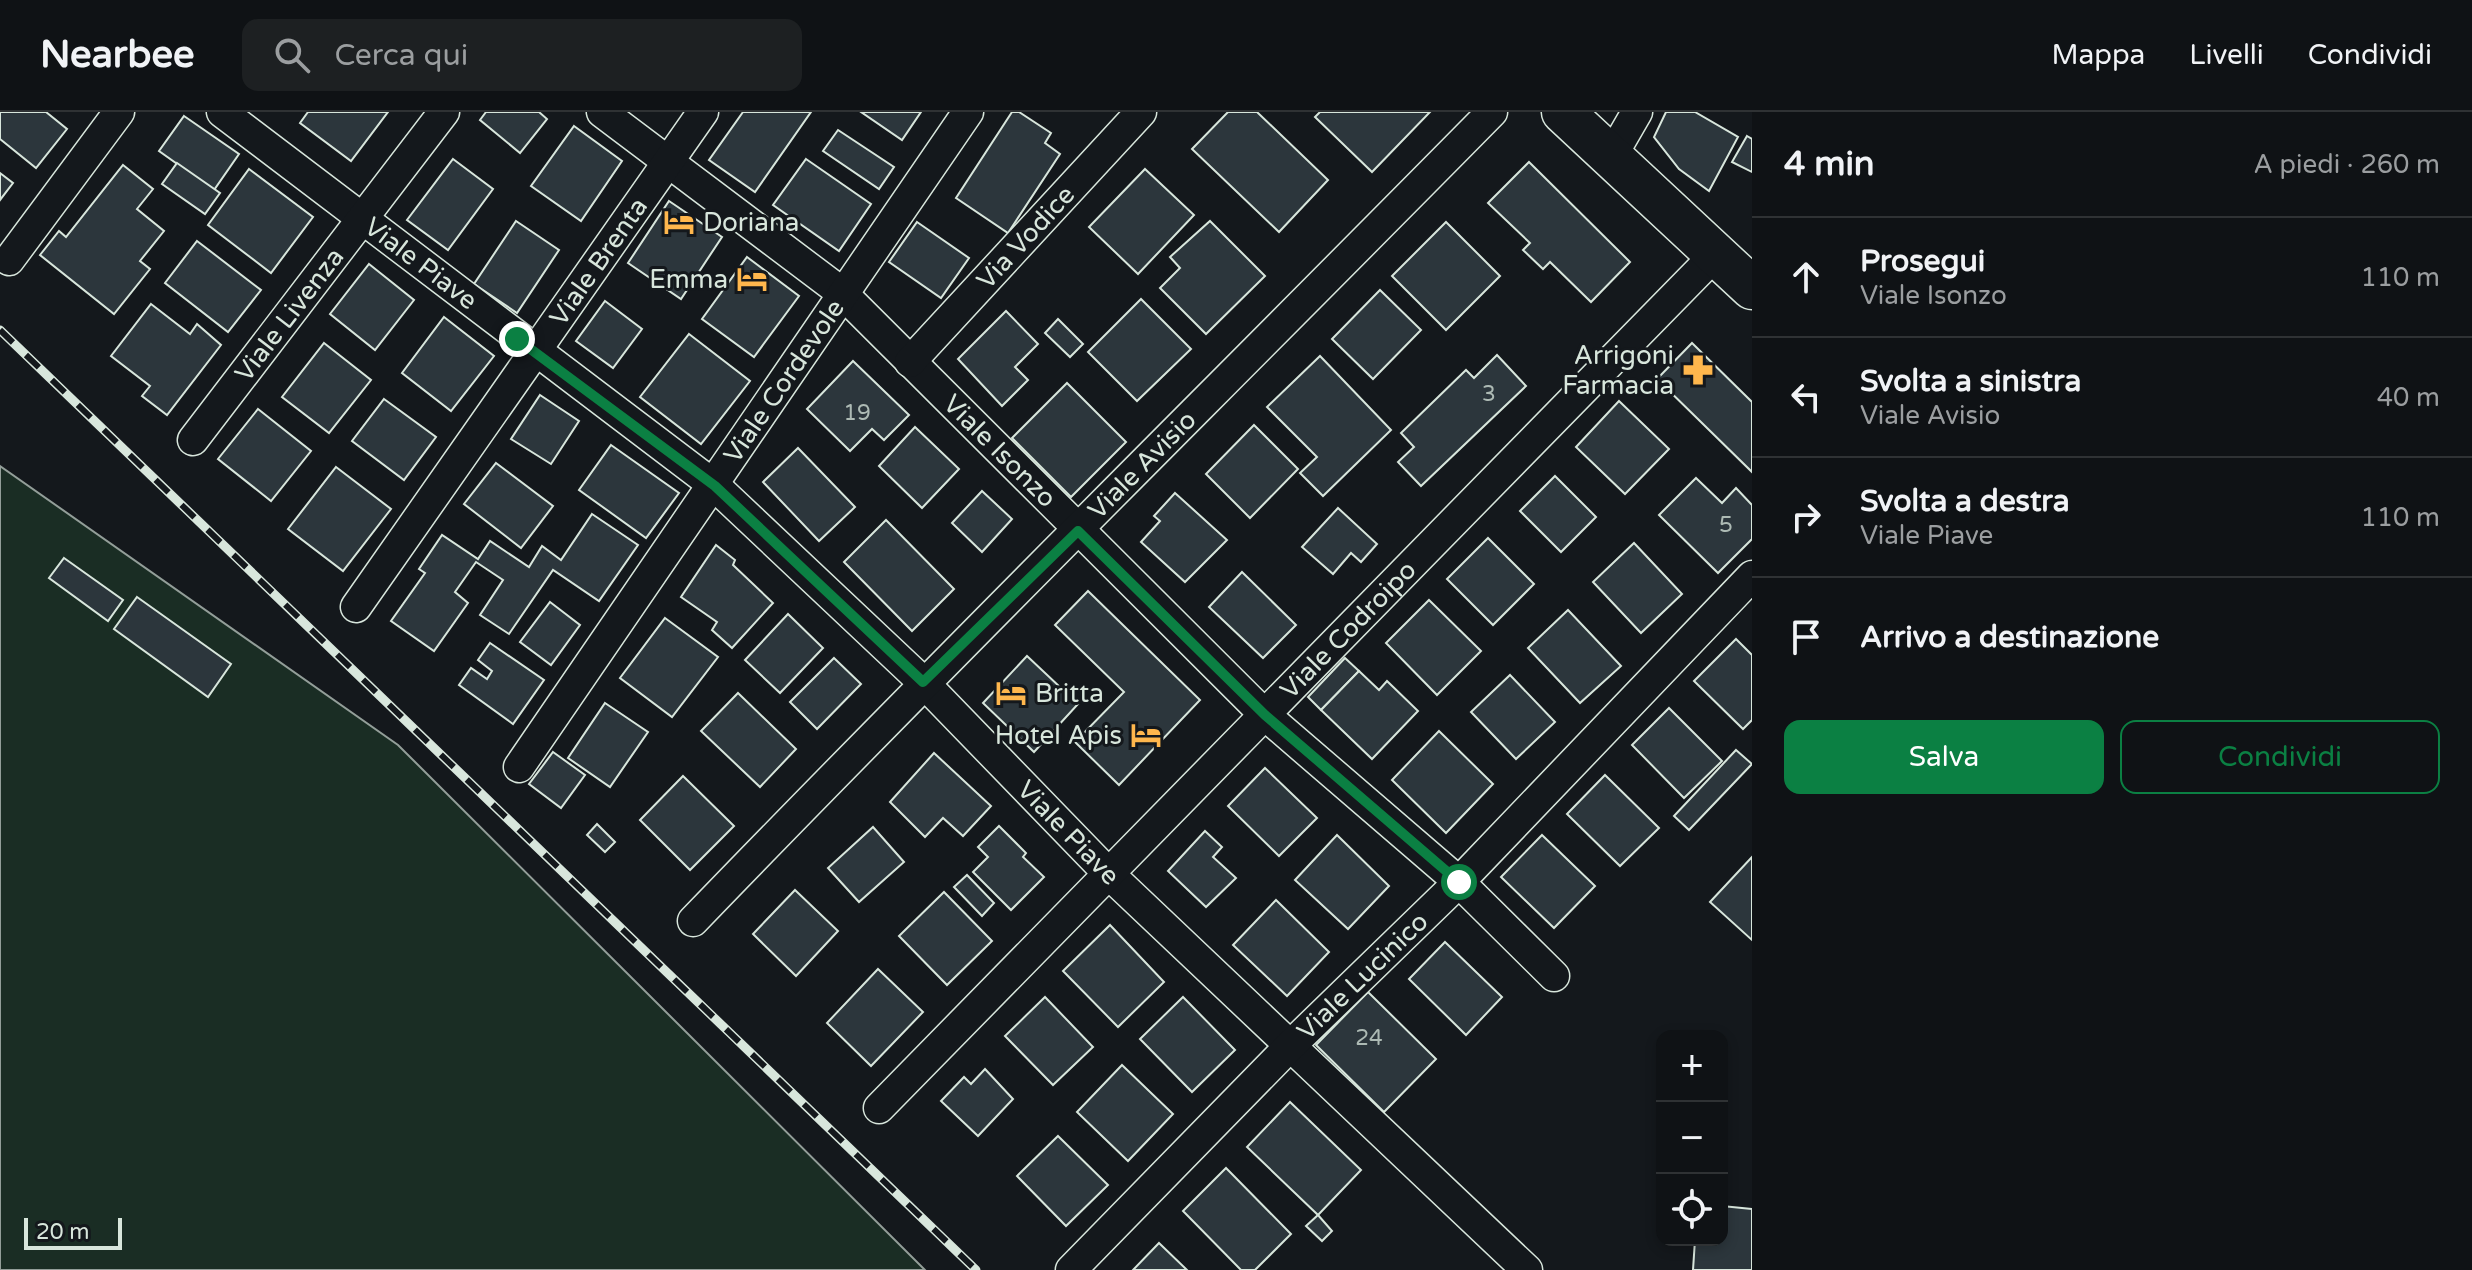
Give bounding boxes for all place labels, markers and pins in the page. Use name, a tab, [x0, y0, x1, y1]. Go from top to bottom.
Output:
hotel icon: Doriana	[662, 205, 696, 239]
place label: Doriana	[703, 207, 799, 238]
hotel icon: Emma	[735, 262, 769, 296]
place label: Emma	[649, 264, 728, 295]
place label: Arrigoni Farmacia	[1562, 340, 1674, 401]
pharmacy icon: Arrigoni Farmacia	[1681, 353, 1715, 387]
hotel icon: Britta	[994, 676, 1028, 710]
place label: Britta	[1035, 678, 1104, 709]
hotel icon: Hotel Apis	[1129, 718, 1163, 752]
place label: Hotel Apis	[995, 720, 1122, 751]

